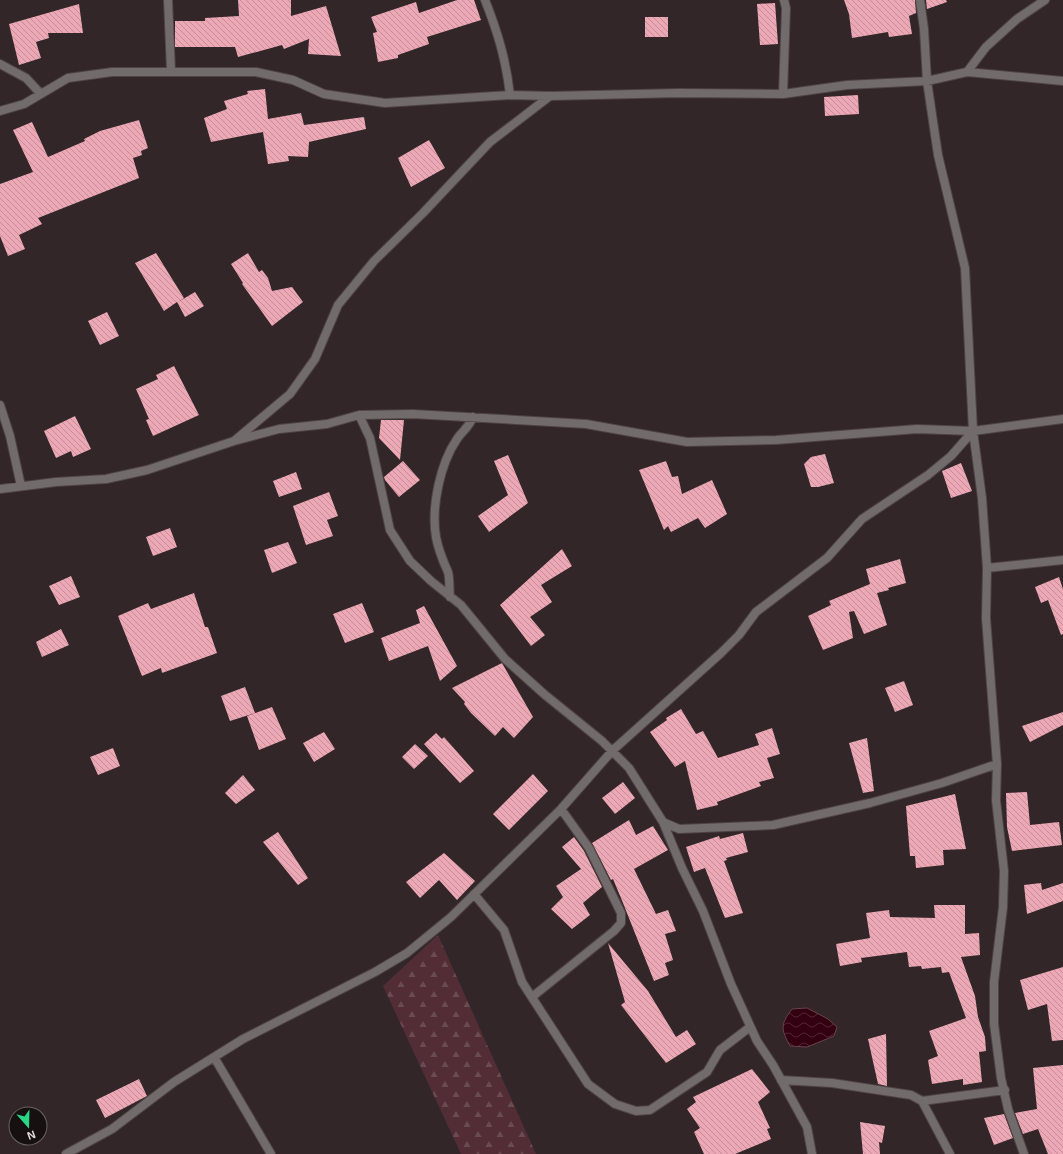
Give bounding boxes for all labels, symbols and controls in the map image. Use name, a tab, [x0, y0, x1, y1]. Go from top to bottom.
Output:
north arrow	[8, 1106, 48, 1146]
text: N	[26, 1128, 37, 1142]

